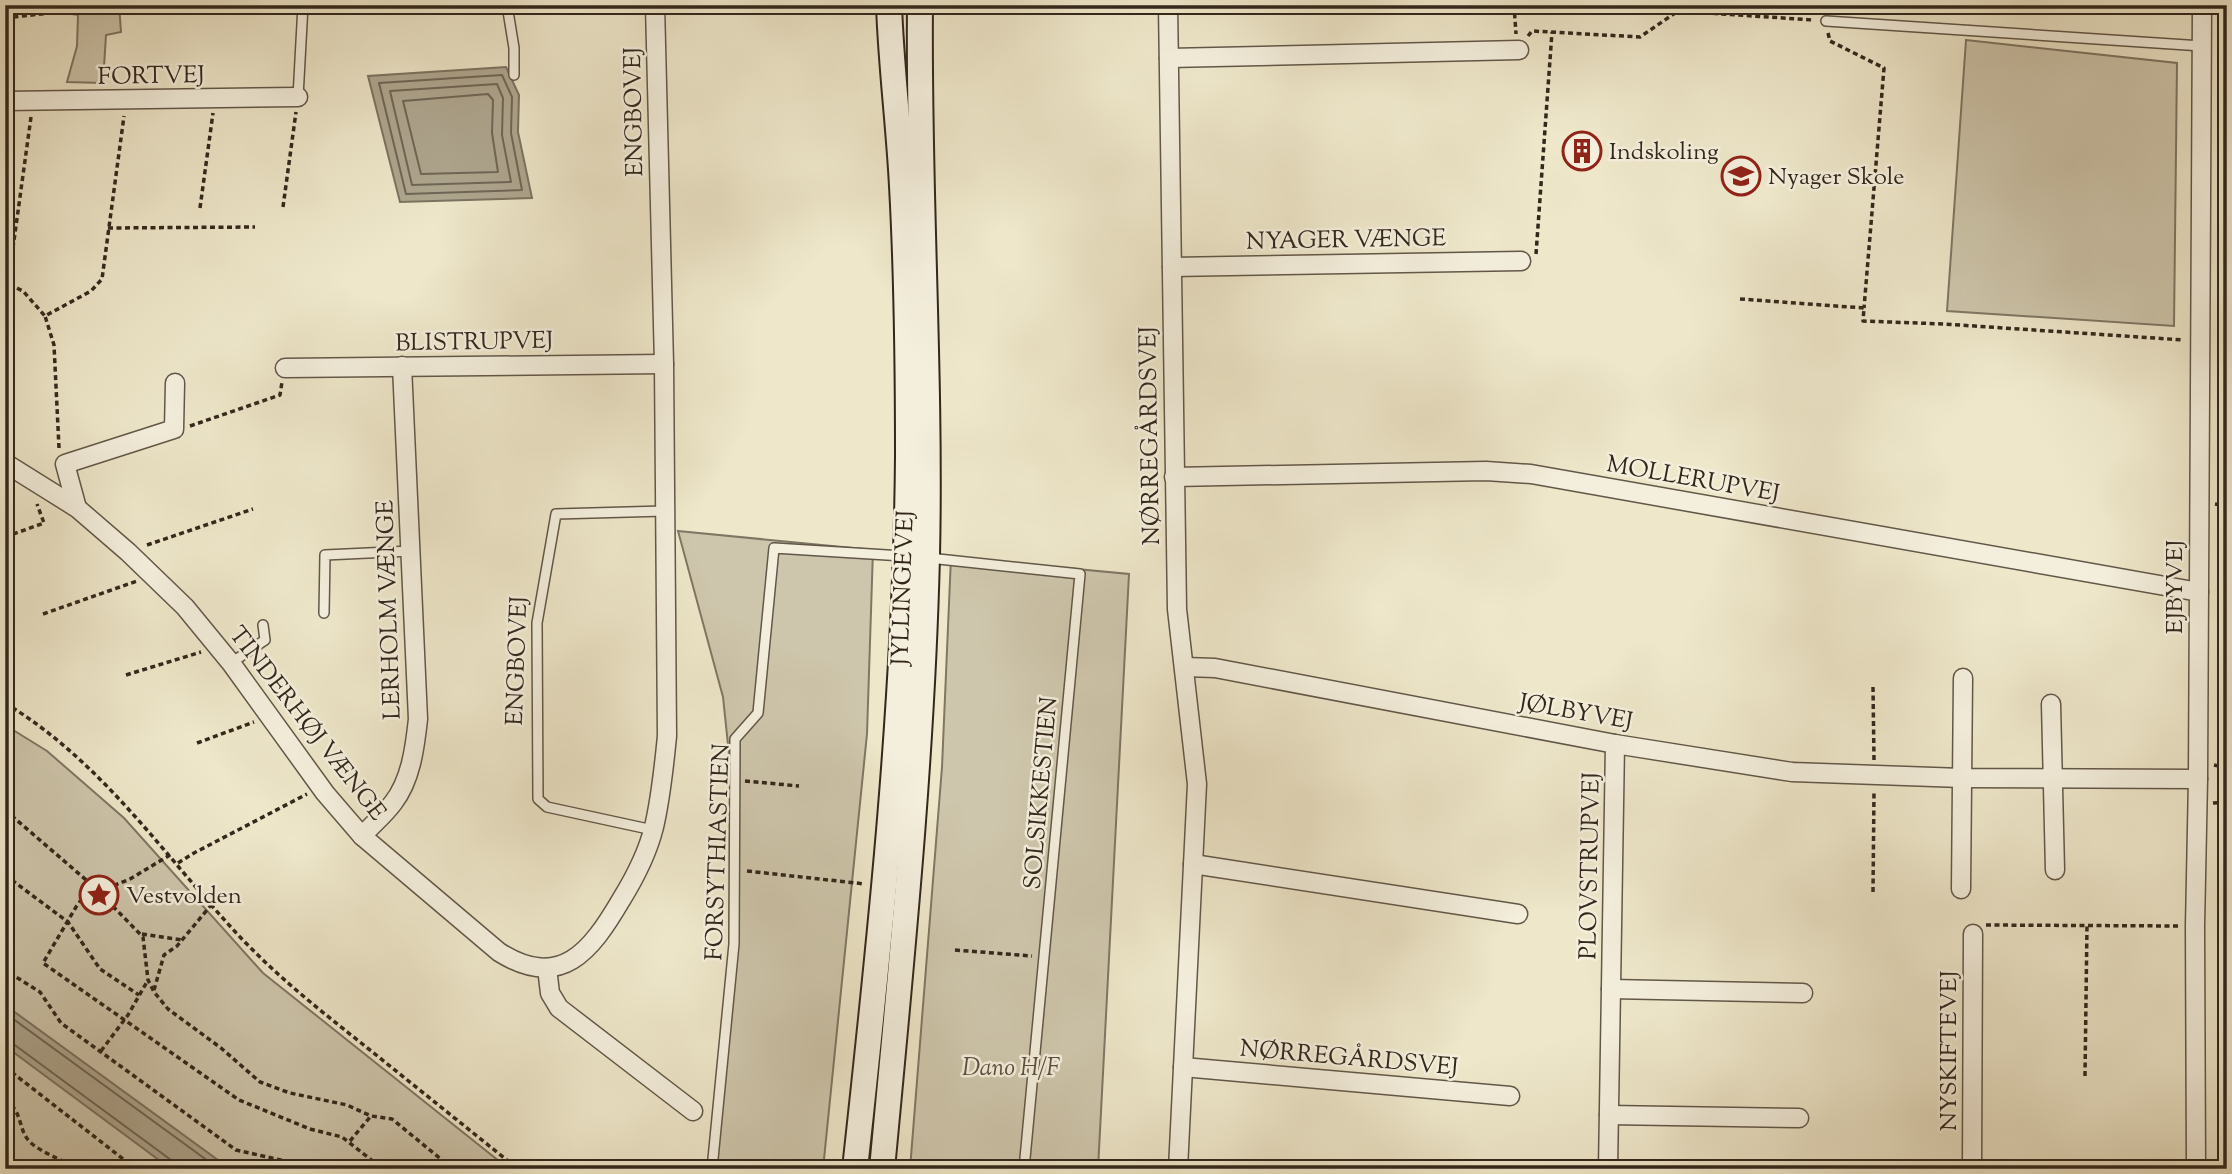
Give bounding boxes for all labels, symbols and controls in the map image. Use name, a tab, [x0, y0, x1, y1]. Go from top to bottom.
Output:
street label: ENGBOVEJ	[617, 47, 653, 177]
street label: FORTVEJ	[97, 59, 205, 95]
building icon: Indskoling	[1561, 130, 1603, 172]
place label: Indskoling	[1609, 136, 1719, 170]
school or university icon: Nyager Skole	[1720, 155, 1762, 197]
place label: Nyager Skole	[1768, 161, 1904, 195]
street label: NYAGER VÆNGE	[1246, 222, 1447, 260]
street label: BLISTRUPVEJ	[395, 325, 553, 361]
street label: NØRREGÅRDSVEJ	[1132, 326, 1170, 546]
street label: MOLLERUPVEJ	[1604, 448, 1782, 512]
street label: LERHOLM VÆNGE	[369, 499, 411, 720]
street label: JYLLINGEVEJ	[884, 510, 924, 668]
street label: EJBYVEJ	[2159, 540, 2193, 634]
street label: ENGBOVEJ	[499, 596, 537, 726]
street label: TINDERHØJ VÆNGE	[220, 620, 393, 829]
street label: JØLBYVEJ	[1514, 686, 1635, 740]
street label: SOLSIKKESTIEN	[1017, 695, 1067, 891]
street label: FORSYTHIASTIEN	[698, 743, 740, 961]
street label: PLOVSTRUPVEJ	[1572, 772, 1610, 960]
place icon: Vestvolden	[78, 874, 120, 916]
place label: Vestvolden	[126, 880, 242, 914]
street label: NYSKIFTEVEJ	[1933, 971, 1967, 1131]
street label: NØRREGÅRDSVEJ	[1238, 1033, 1459, 1085]
park label: Dano H/F	[962, 1052, 1060, 1086]

